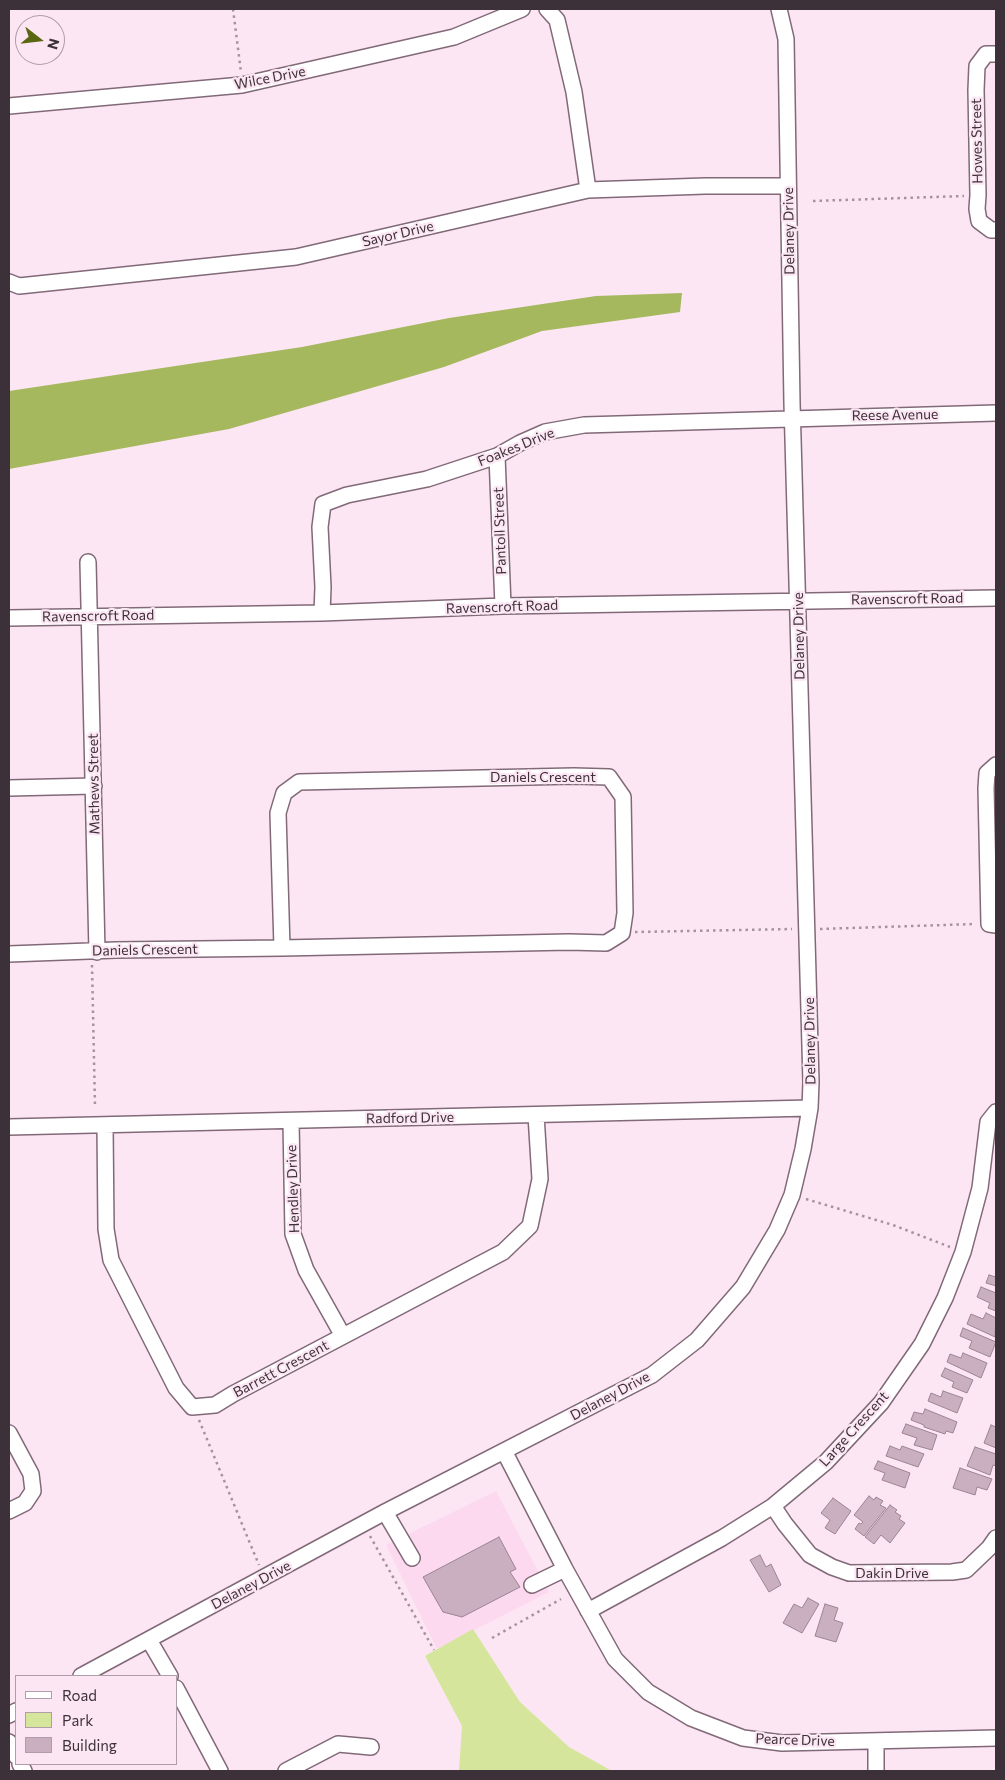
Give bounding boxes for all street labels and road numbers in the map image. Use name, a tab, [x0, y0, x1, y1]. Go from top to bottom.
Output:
street label: Wilce Drive	[233, 63, 307, 93]
street label: Howes Street	[968, 98, 986, 184]
street label: Delaney Drive	[780, 187, 798, 275]
street label: Sayor Drive	[361, 218, 435, 250]
street label: Reese Avenue	[851, 406, 939, 424]
street label: Foakes Drive	[475, 424, 557, 470]
street label: Pantoll Street	[490, 487, 510, 575]
street label: Ravenscroft Road	[851, 590, 963, 608]
street label: Delaney Drive	[790, 592, 808, 680]
street label: Ravenscroft Road	[446, 597, 558, 617]
street label: Ravenscroft Road	[42, 607, 154, 625]
street label: Mathews Street	[85, 733, 103, 835]
street label: Daniels Crescent	[490, 769, 596, 785]
street label: Daniels Crescent	[92, 941, 198, 959]
street label: Delaney Drive	[801, 997, 819, 1085]
street label: Radford Drive	[366, 1109, 454, 1127]
street label: Hendley Drive	[283, 1144, 303, 1234]
street label: Barrett Crescent	[230, 1337, 332, 1401]
street label: Delaney Drive	[567, 1368, 653, 1424]
street label: Large Crescent	[816, 1388, 892, 1470]
street label: Delaney Drive	[208, 1557, 294, 1613]
street label: Dakin Drive	[855, 1565, 929, 1581]
street label: Pearce Drive	[755, 1730, 835, 1750]

